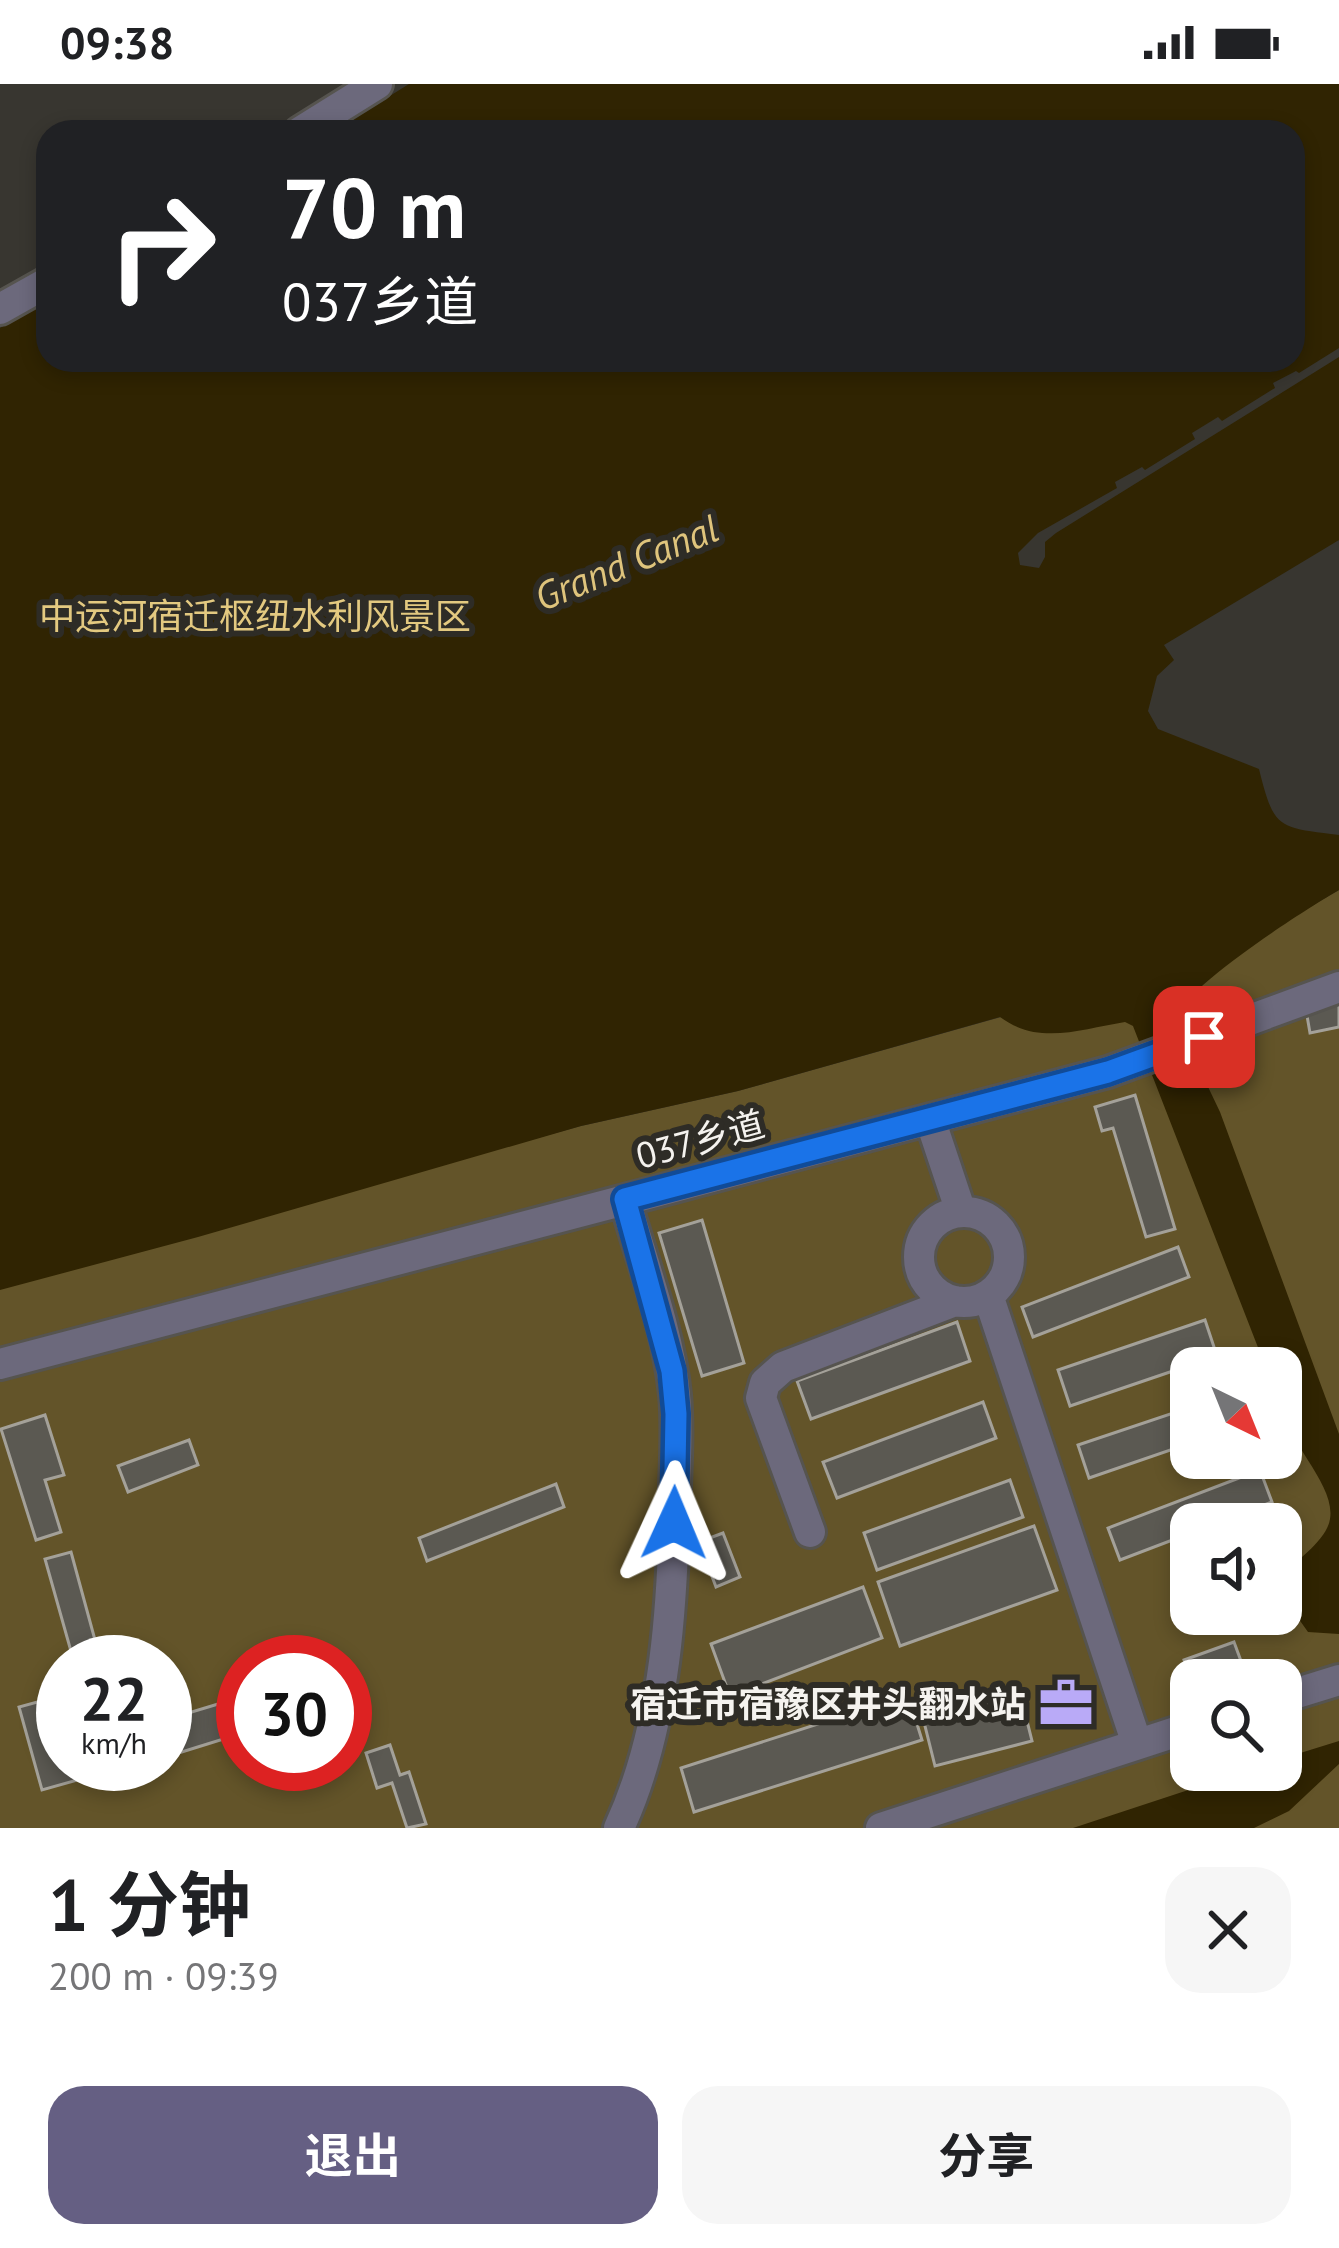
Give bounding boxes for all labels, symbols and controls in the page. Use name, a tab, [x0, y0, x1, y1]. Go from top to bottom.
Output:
text: 09:38	[60, 13, 174, 71]
text: 70 m	[282, 152, 466, 261]
icon: right	[84, 168, 240, 324]
text: 037乡道	[282, 266, 478, 336]
water label: Grand Canal	[527, 502, 725, 622]
park label: 中运河宿迁枢纽水利风景区	[39, 592, 471, 639]
pin	[1153, 986, 1255, 1088]
icon: arrive	[1171, 1004, 1237, 1070]
street label: 037乡道	[631, 1099, 769, 1179]
north arrow	[1170, 1347, 1302, 1479]
map controls	[1170, 1347, 1302, 1791]
position arrow	[611, 1460, 737, 1586]
button: sound	[1170, 1503, 1302, 1635]
speed limit sign: 30	[216, 1635, 372, 1791]
text: 22	[80, 1659, 148, 1737]
button: search	[1170, 1659, 1302, 1791]
office icon: 宿迁市宿豫区井头翻水站	[1037, 1674, 1095, 1732]
place label: 宿迁市宿豫区井头翻水站	[630, 1680, 1026, 1727]
text: km/h	[81, 1723, 147, 1762]
text: 1 分钟	[48, 1858, 251, 1951]
button: close	[1165, 1867, 1291, 1993]
text: 200 m · 09:39	[48, 1950, 279, 2001]
button: 退出	[48, 2086, 658, 2224]
button: 分享	[682, 2086, 1291, 2224]

